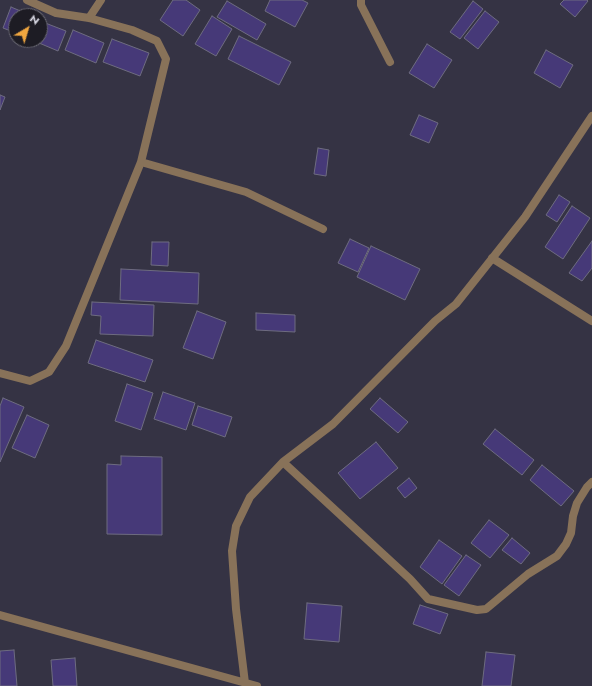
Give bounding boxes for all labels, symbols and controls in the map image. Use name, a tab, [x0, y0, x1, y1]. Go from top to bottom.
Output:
north arrow	[8, 8, 48, 48]
text: N	[26, 10, 43, 28]

